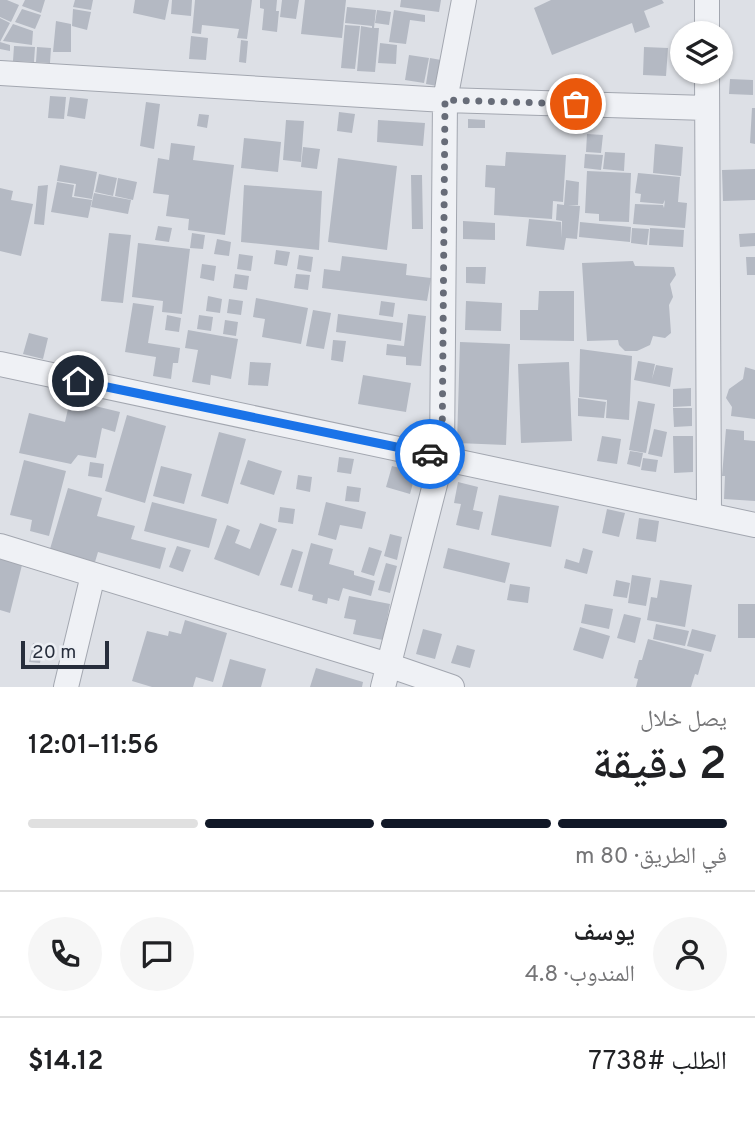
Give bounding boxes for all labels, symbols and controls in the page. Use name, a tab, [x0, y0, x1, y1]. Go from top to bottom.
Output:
map controls	[670, 21, 733, 84]
button: layers	[670, 21, 733, 84]
pin	[546, 74, 606, 134]
icon: bag	[557, 85, 595, 123]
pin	[48, 351, 108, 411]
icon: home	[59, 362, 97, 400]
courier	[395, 419, 465, 489]
icon: car	[411, 435, 449, 473]
scale bar	[21, 638, 108, 670]
text: 20 m	[32, 641, 76, 665]
text: يصل خلال	[640, 706, 727, 735]
text: 11:56–12:01	[28, 730, 159, 763]
text: 2 دقيقة	[592, 737, 727, 796]
text: في الطريق · 80 m	[575, 843, 727, 872]
button: phone	[28, 917, 102, 991]
button: chat	[120, 917, 194, 991]
text: يوسف	[574, 917, 635, 950]
button: person	[653, 917, 727, 991]
text: المندوب · 4.8	[525, 961, 635, 990]
text: $14.12	[28, 1046, 103, 1079]
text: الطلب #7738	[588, 1046, 727, 1079]

